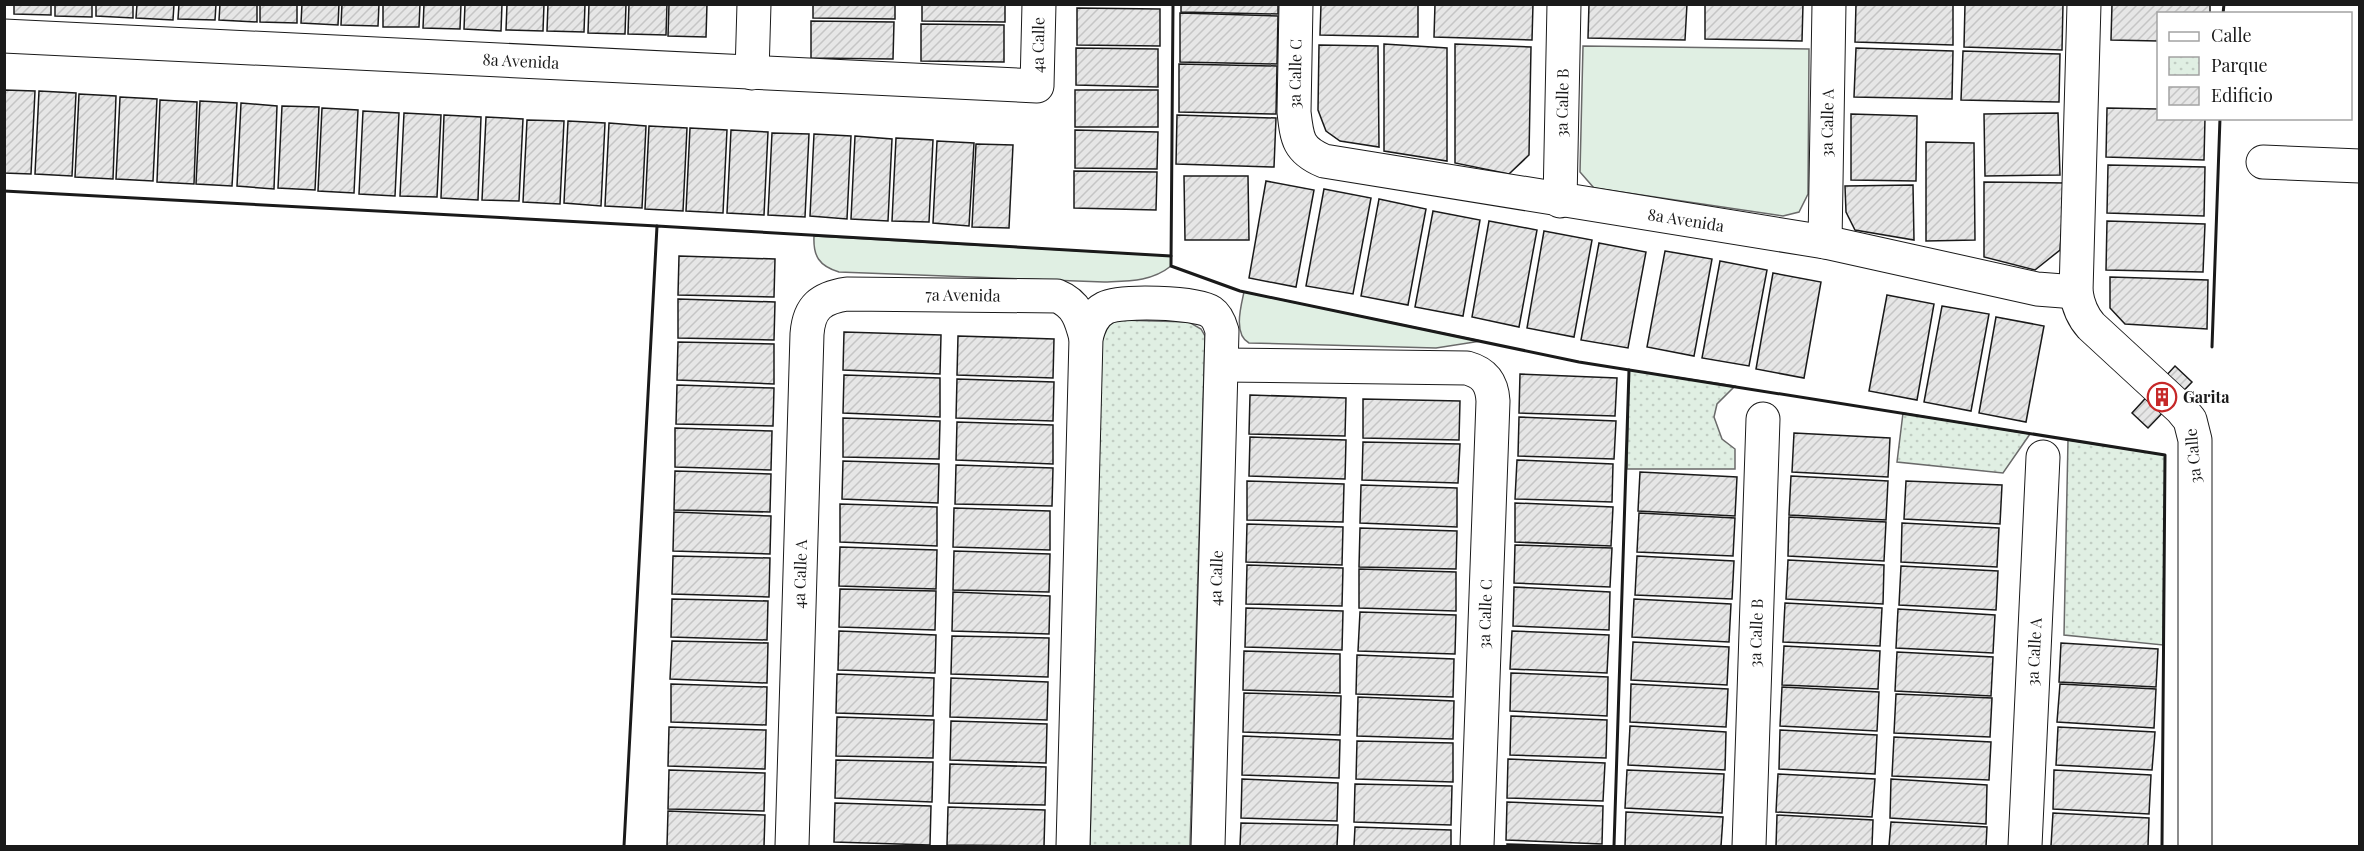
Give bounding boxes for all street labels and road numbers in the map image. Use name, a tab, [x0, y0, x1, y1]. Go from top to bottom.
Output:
street label: 4a Calle	[1027, 17, 1048, 73]
street label: 3a Calle C	[1283, 39, 1306, 109]
street label: 8a Avenida	[482, 48, 560, 73]
street label: 3a Calle B	[1550, 68, 1573, 138]
street label: 3a Calle A	[1815, 88, 1838, 157]
street label: 8a Avenida	[1646, 203, 1726, 236]
street label: 7a Avenida	[925, 283, 1001, 306]
street label: 3a Calle	[2180, 428, 2205, 484]
street label: 4a Calle A	[788, 538, 811, 609]
street label: 4a Calle	[1204, 550, 1227, 606]
street label: 3a Calle C	[1473, 579, 1496, 649]
street label: 3a Calle B	[1744, 598, 1767, 668]
street label: 3a Calle A	[2021, 616, 2046, 687]

